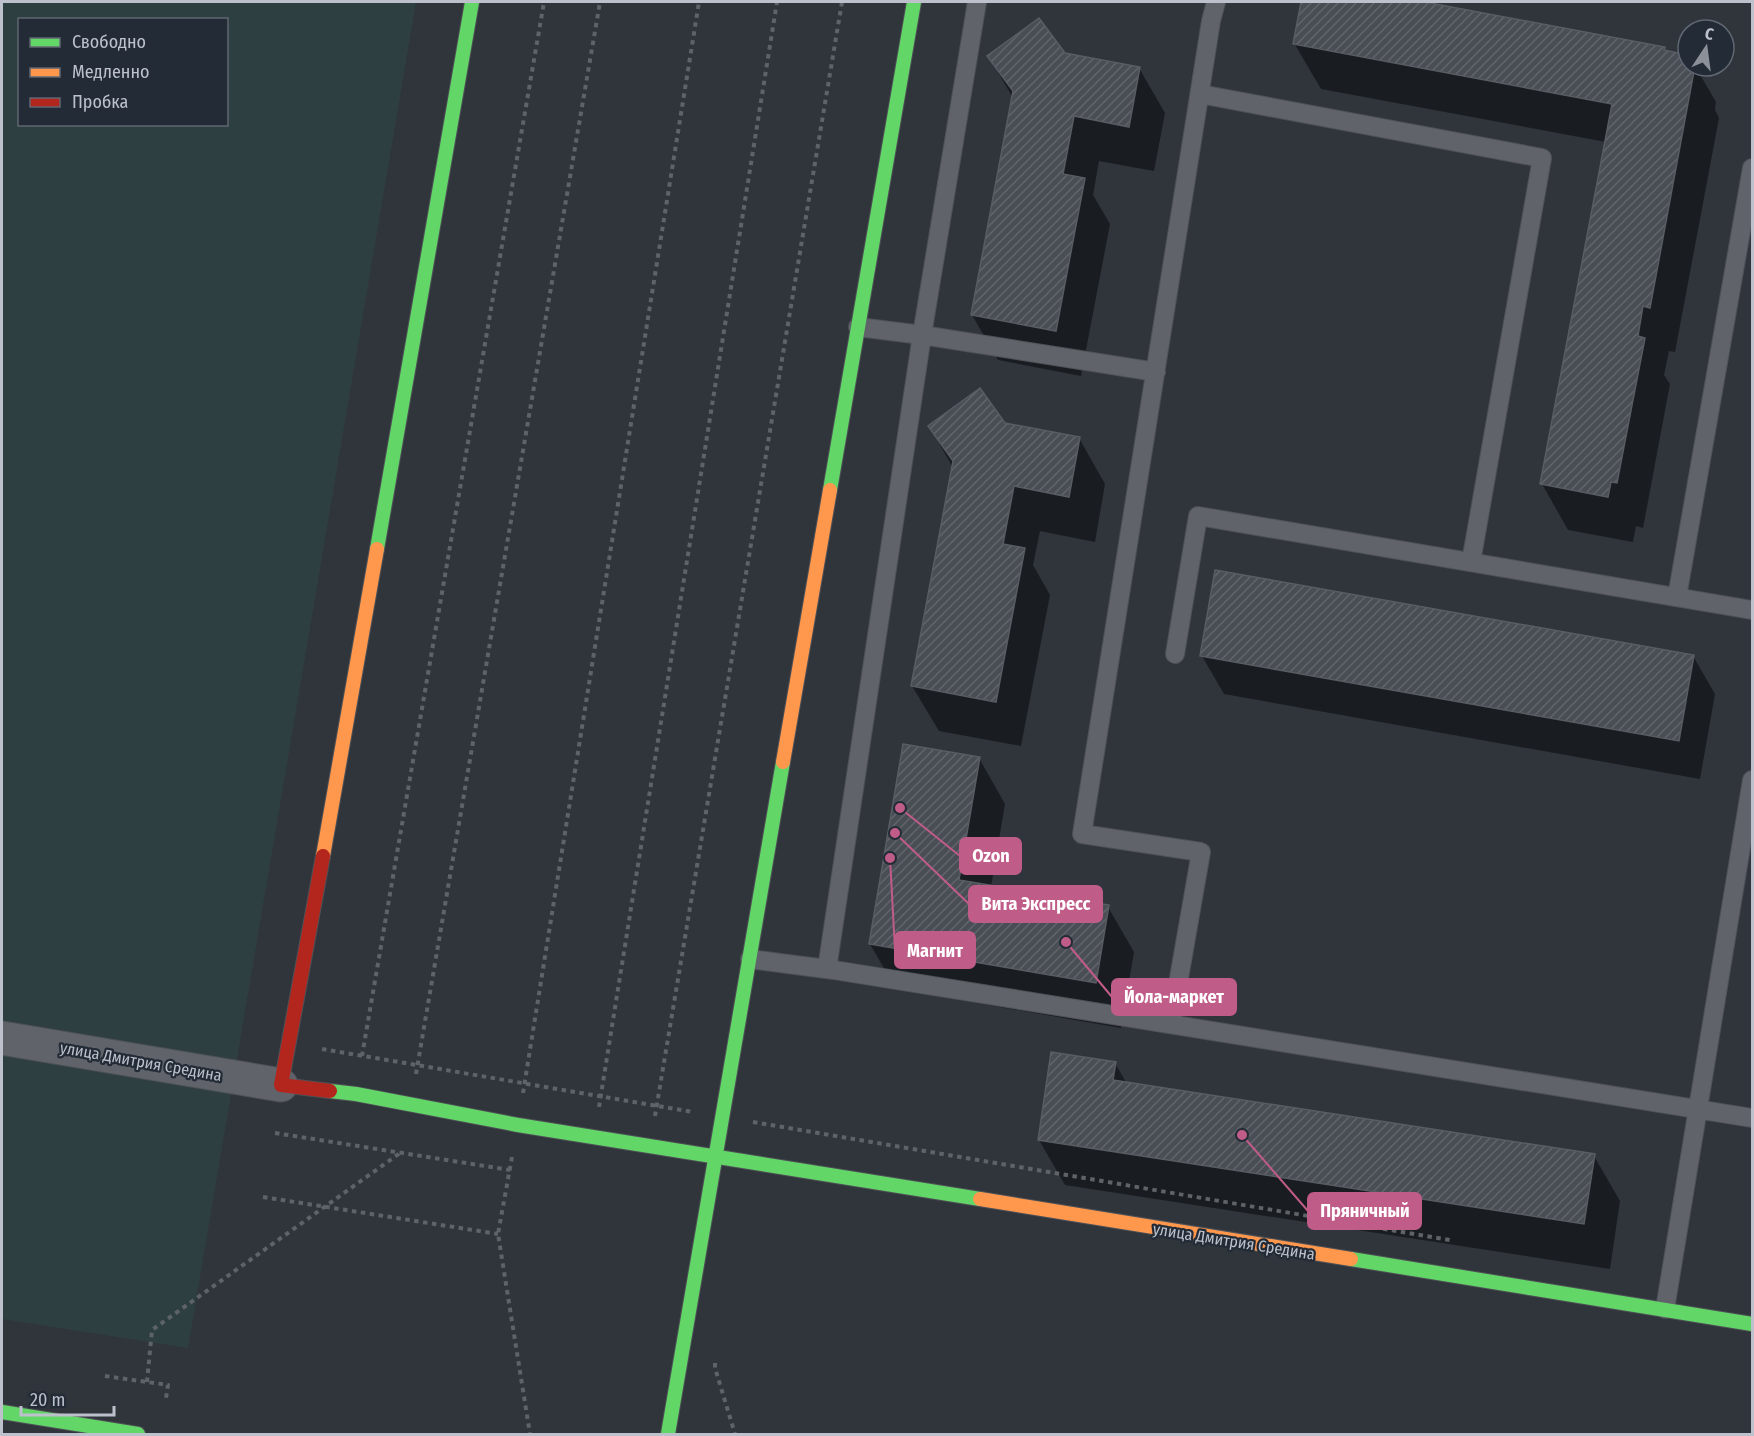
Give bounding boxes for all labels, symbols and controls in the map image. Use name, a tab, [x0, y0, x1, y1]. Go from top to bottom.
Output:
legend	[18, 18, 228, 126]
north arrow	[1676, 18, 1736, 78]
text: С	[1703, 24, 1716, 44]
text: Свободно	[72, 31, 146, 53]
text: Медленно	[72, 61, 150, 83]
text: Пробка	[72, 91, 128, 113]
callout: Ozon	[960, 838, 1021, 874]
text: Ozon	[972, 845, 1010, 867]
callout: Вита Экспресс	[969, 886, 1102, 922]
text: Вита Экспресс	[982, 893, 1091, 915]
callout: Магнит	[895, 932, 975, 968]
text: Магнит	[907, 940, 963, 962]
callout: Йола-маркет	[1112, 979, 1236, 1015]
text: Йола-маркет	[1124, 985, 1224, 1008]
street label: улица Дмитрия Средина	[59, 1038, 223, 1085]
callout: Пряничный	[1308, 1193, 1421, 1229]
text: Пряничный	[1320, 1200, 1410, 1222]
street label: улица Дмитрия Средина	[1152, 1219, 1316, 1264]
scale bar	[21, 1379, 114, 1417]
text: 20 m	[30, 1389, 65, 1411]

